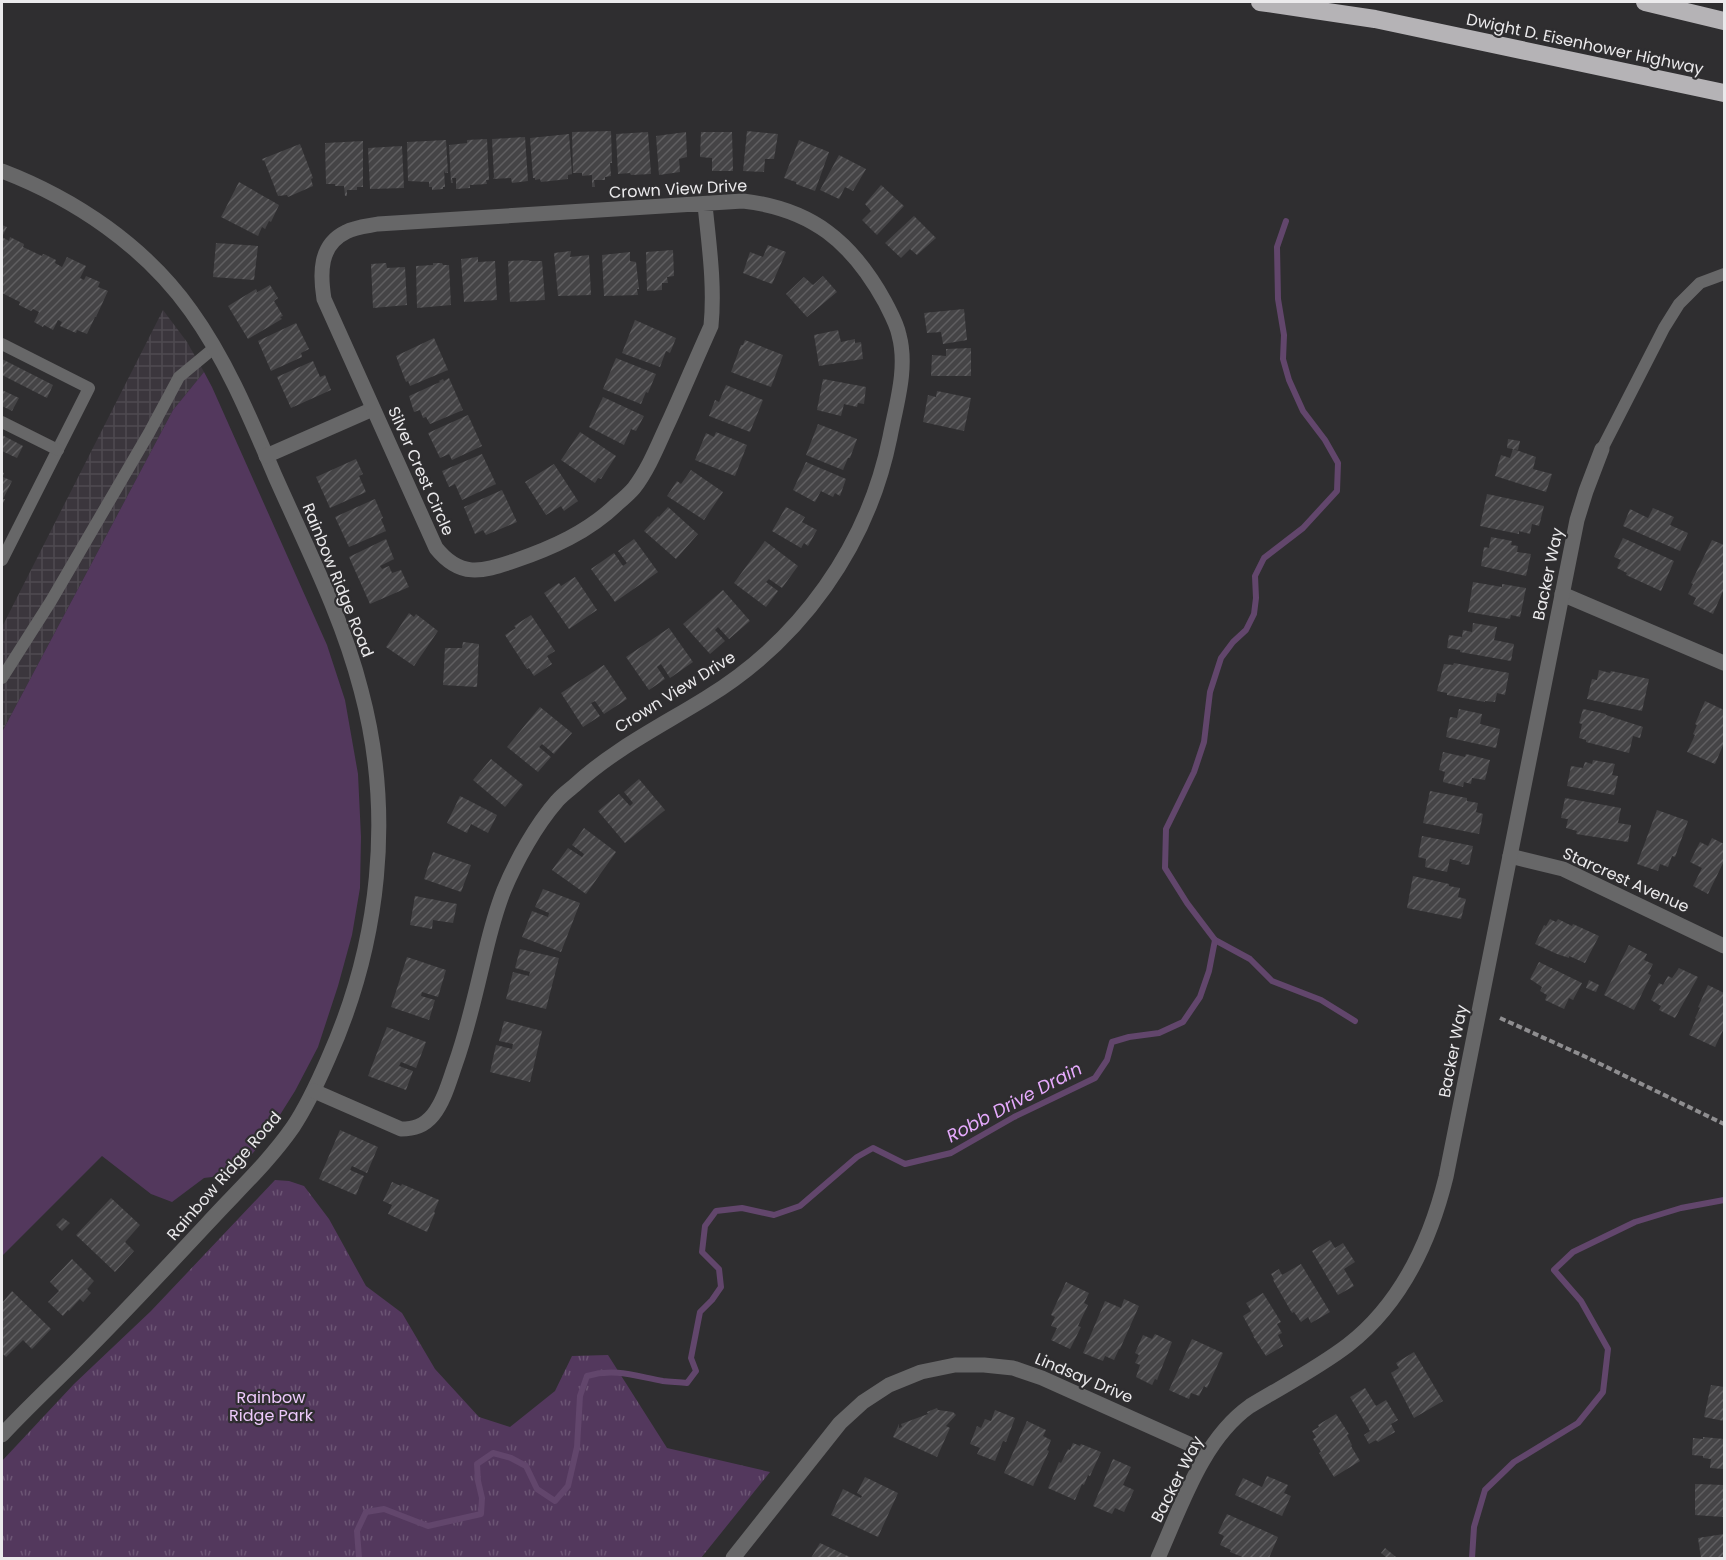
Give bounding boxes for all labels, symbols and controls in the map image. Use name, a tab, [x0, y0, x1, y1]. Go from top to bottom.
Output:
street label: Dwight D. Eisenhower Highway	[1464, 8, 1706, 80]
street label: Crown View Drive	[608, 174, 748, 204]
street label: Silver Crest Circle	[382, 403, 460, 539]
street label: Rainbow Ridge Road	[297, 500, 379, 660]
street label: Backer Way	[1527, 526, 1569, 622]
street label: Crown View Drive	[610, 646, 740, 738]
street label: Starcrest Avenue	[1559, 842, 1693, 918]
street label: Backer Way	[1433, 1003, 1473, 1099]
water label: Robb Drive Drain	[942, 1056, 1086, 1148]
street label: Rainbow Ridge Road	[161, 1106, 287, 1246]
street label: Lindsay Drive	[1031, 1347, 1137, 1409]
park label: Rainbow Ridge Park	[229, 1386, 314, 1427]
street label: Backer Way	[1145, 1432, 1209, 1526]

